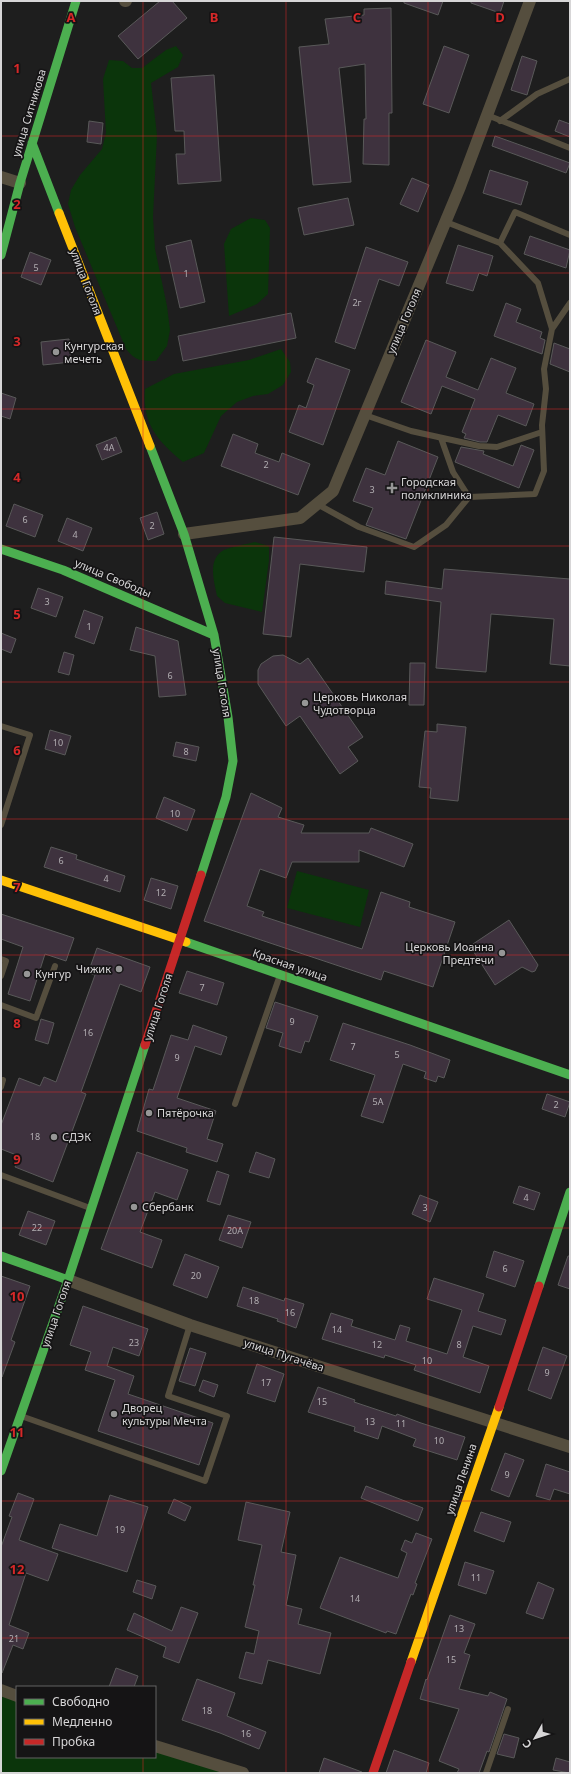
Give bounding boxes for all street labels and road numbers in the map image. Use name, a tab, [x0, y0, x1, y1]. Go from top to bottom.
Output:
street label: улица Ситникова	[8, 67, 49, 159]
street label: улица Гоголя	[67, 247, 106, 317]
street label: улица Гоголя	[383, 286, 424, 356]
street label: улица Свободы	[73, 555, 154, 600]
street label: улица Гоголя	[210, 647, 235, 719]
street label: Красная улица	[251, 945, 330, 984]
street label: улица Гоголя	[140, 971, 175, 1042]
street label: улица Гоголя	[37, 1278, 74, 1349]
street label: улица Пугачёва	[242, 1334, 326, 1375]
street label: улица Ленина	[441, 1441, 480, 1516]

